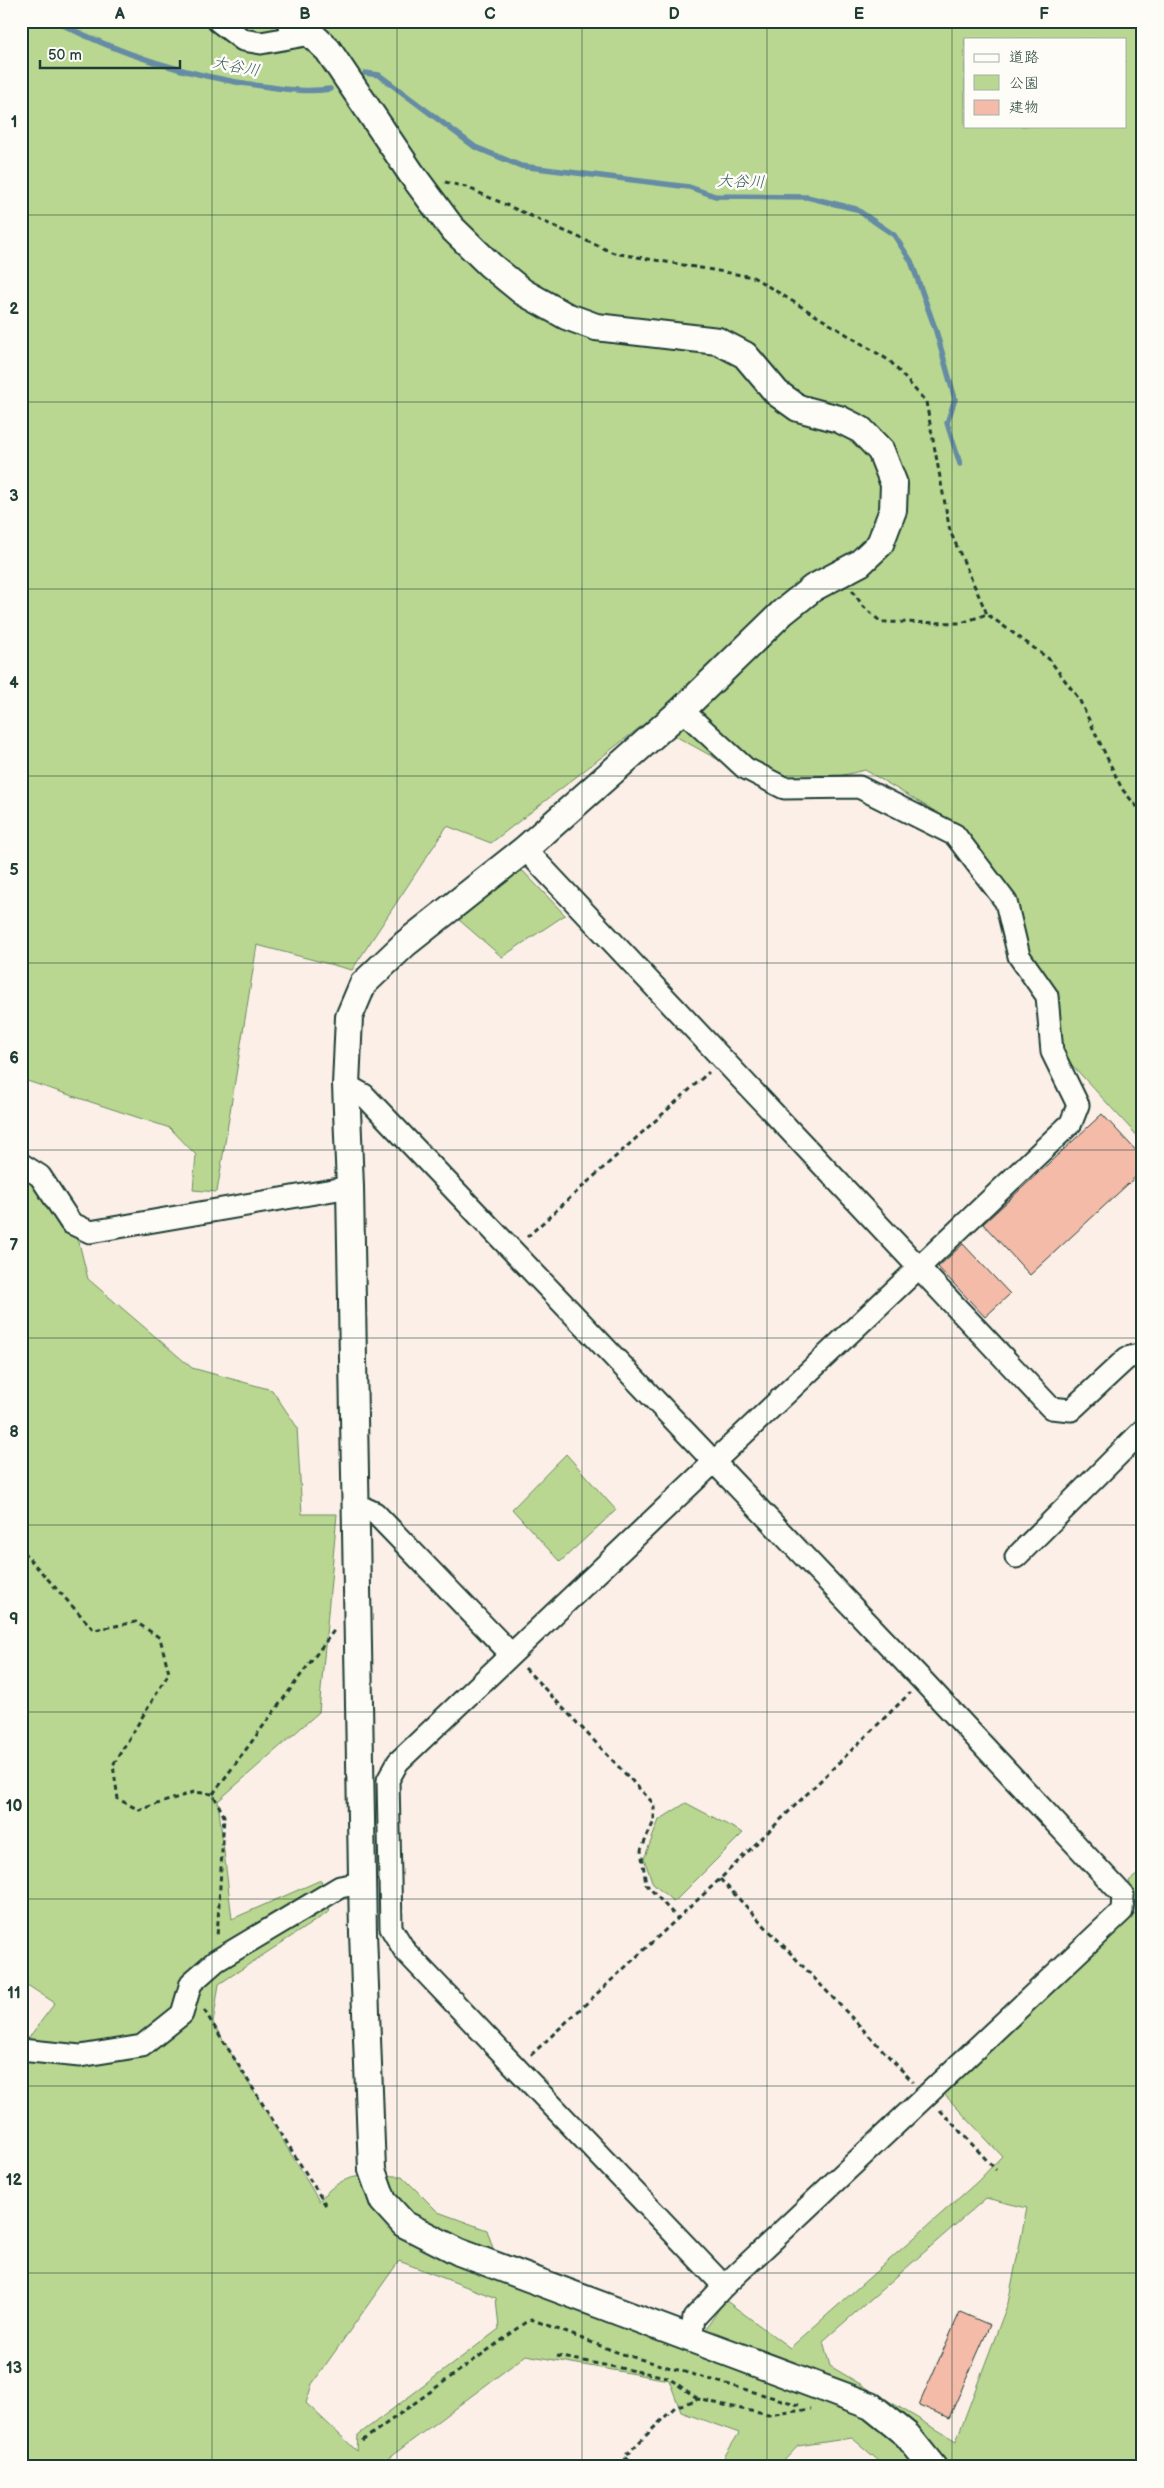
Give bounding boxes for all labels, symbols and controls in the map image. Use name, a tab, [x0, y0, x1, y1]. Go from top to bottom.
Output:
text: A	[114, 5, 125, 24]
text: B	[299, 5, 311, 24]
text: C	[484, 5, 496, 24]
text: D	[668, 5, 680, 24]
text: E	[854, 5, 864, 24]
text: F	[1039, 5, 1049, 24]
scale bar	[40, 38, 180, 70]
legend	[964, 38, 1126, 128]
text: 50 m	[48, 46, 82, 65]
text: 道路	[1009, 48, 1039, 67]
water label: 大谷川	[211, 53, 261, 81]
text: 公園	[1009, 74, 1039, 93]
text: 建物	[1009, 98, 1039, 117]
text: 1	[11, 113, 17, 132]
water label: 大谷川	[717, 172, 765, 192]
text: 2	[9, 300, 19, 319]
text: 3	[9, 487, 19, 506]
text: 4	[9, 674, 19, 693]
text: 5	[9, 861, 19, 880]
text: 6	[9, 1049, 19, 1068]
text: 7	[10, 1236, 19, 1255]
text: 8	[9, 1423, 19, 1442]
text: 9	[9, 1610, 19, 1629]
text: 10	[6, 1797, 22, 1816]
text: 11	[7, 1984, 21, 2003]
text: 12	[6, 2171, 23, 2190]
text: 13	[6, 2359, 22, 2378]

